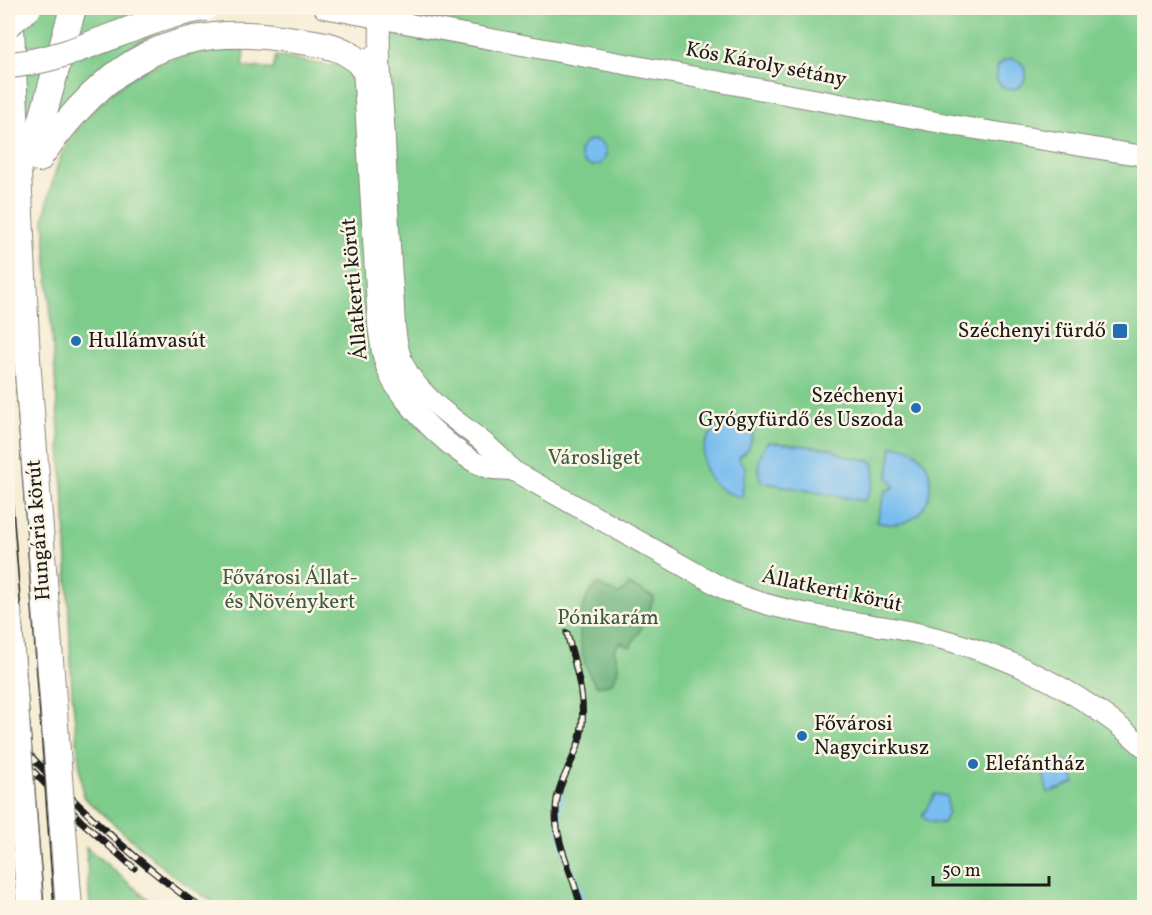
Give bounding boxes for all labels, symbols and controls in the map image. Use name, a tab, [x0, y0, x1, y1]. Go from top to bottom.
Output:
street label: Kós Károly sétány	[683, 35, 850, 95]
street label: Állatkerti körút	[334, 217, 376, 361]
place label: Széchenyi fürdő	[958, 317, 1106, 346]
marker: Széchenyi fürdő	[1111, 322, 1129, 340]
place label: Hullámvasút	[88, 327, 206, 356]
marker: Hullámvasút	[69, 334, 83, 348]
place label: Széchenyi Gyógyfürdő és Uszoda	[699, 382, 904, 435]
marker: Széchenyi Gyógyfürdő és Uszoda	[909, 401, 923, 415]
park label: Városliget	[548, 444, 640, 473]
street label: Hungária körút	[20, 458, 58, 602]
street label: Állatkerti körút	[759, 562, 905, 620]
park label: Fővárosi Állat- és Növénykert	[222, 564, 358, 617]
park label: Pónikarám	[557, 604, 659, 633]
place label: Fővárosi Nagycirkusz	[814, 710, 929, 763]
marker: Fővárosi Nagycirkusz	[795, 729, 809, 743]
place label: Elefántház	[985, 750, 1085, 779]
marker: Elefántház	[966, 757, 980, 771]
scale bar	[933, 849, 1048, 887]
text: 50 m	[942, 859, 981, 884]

